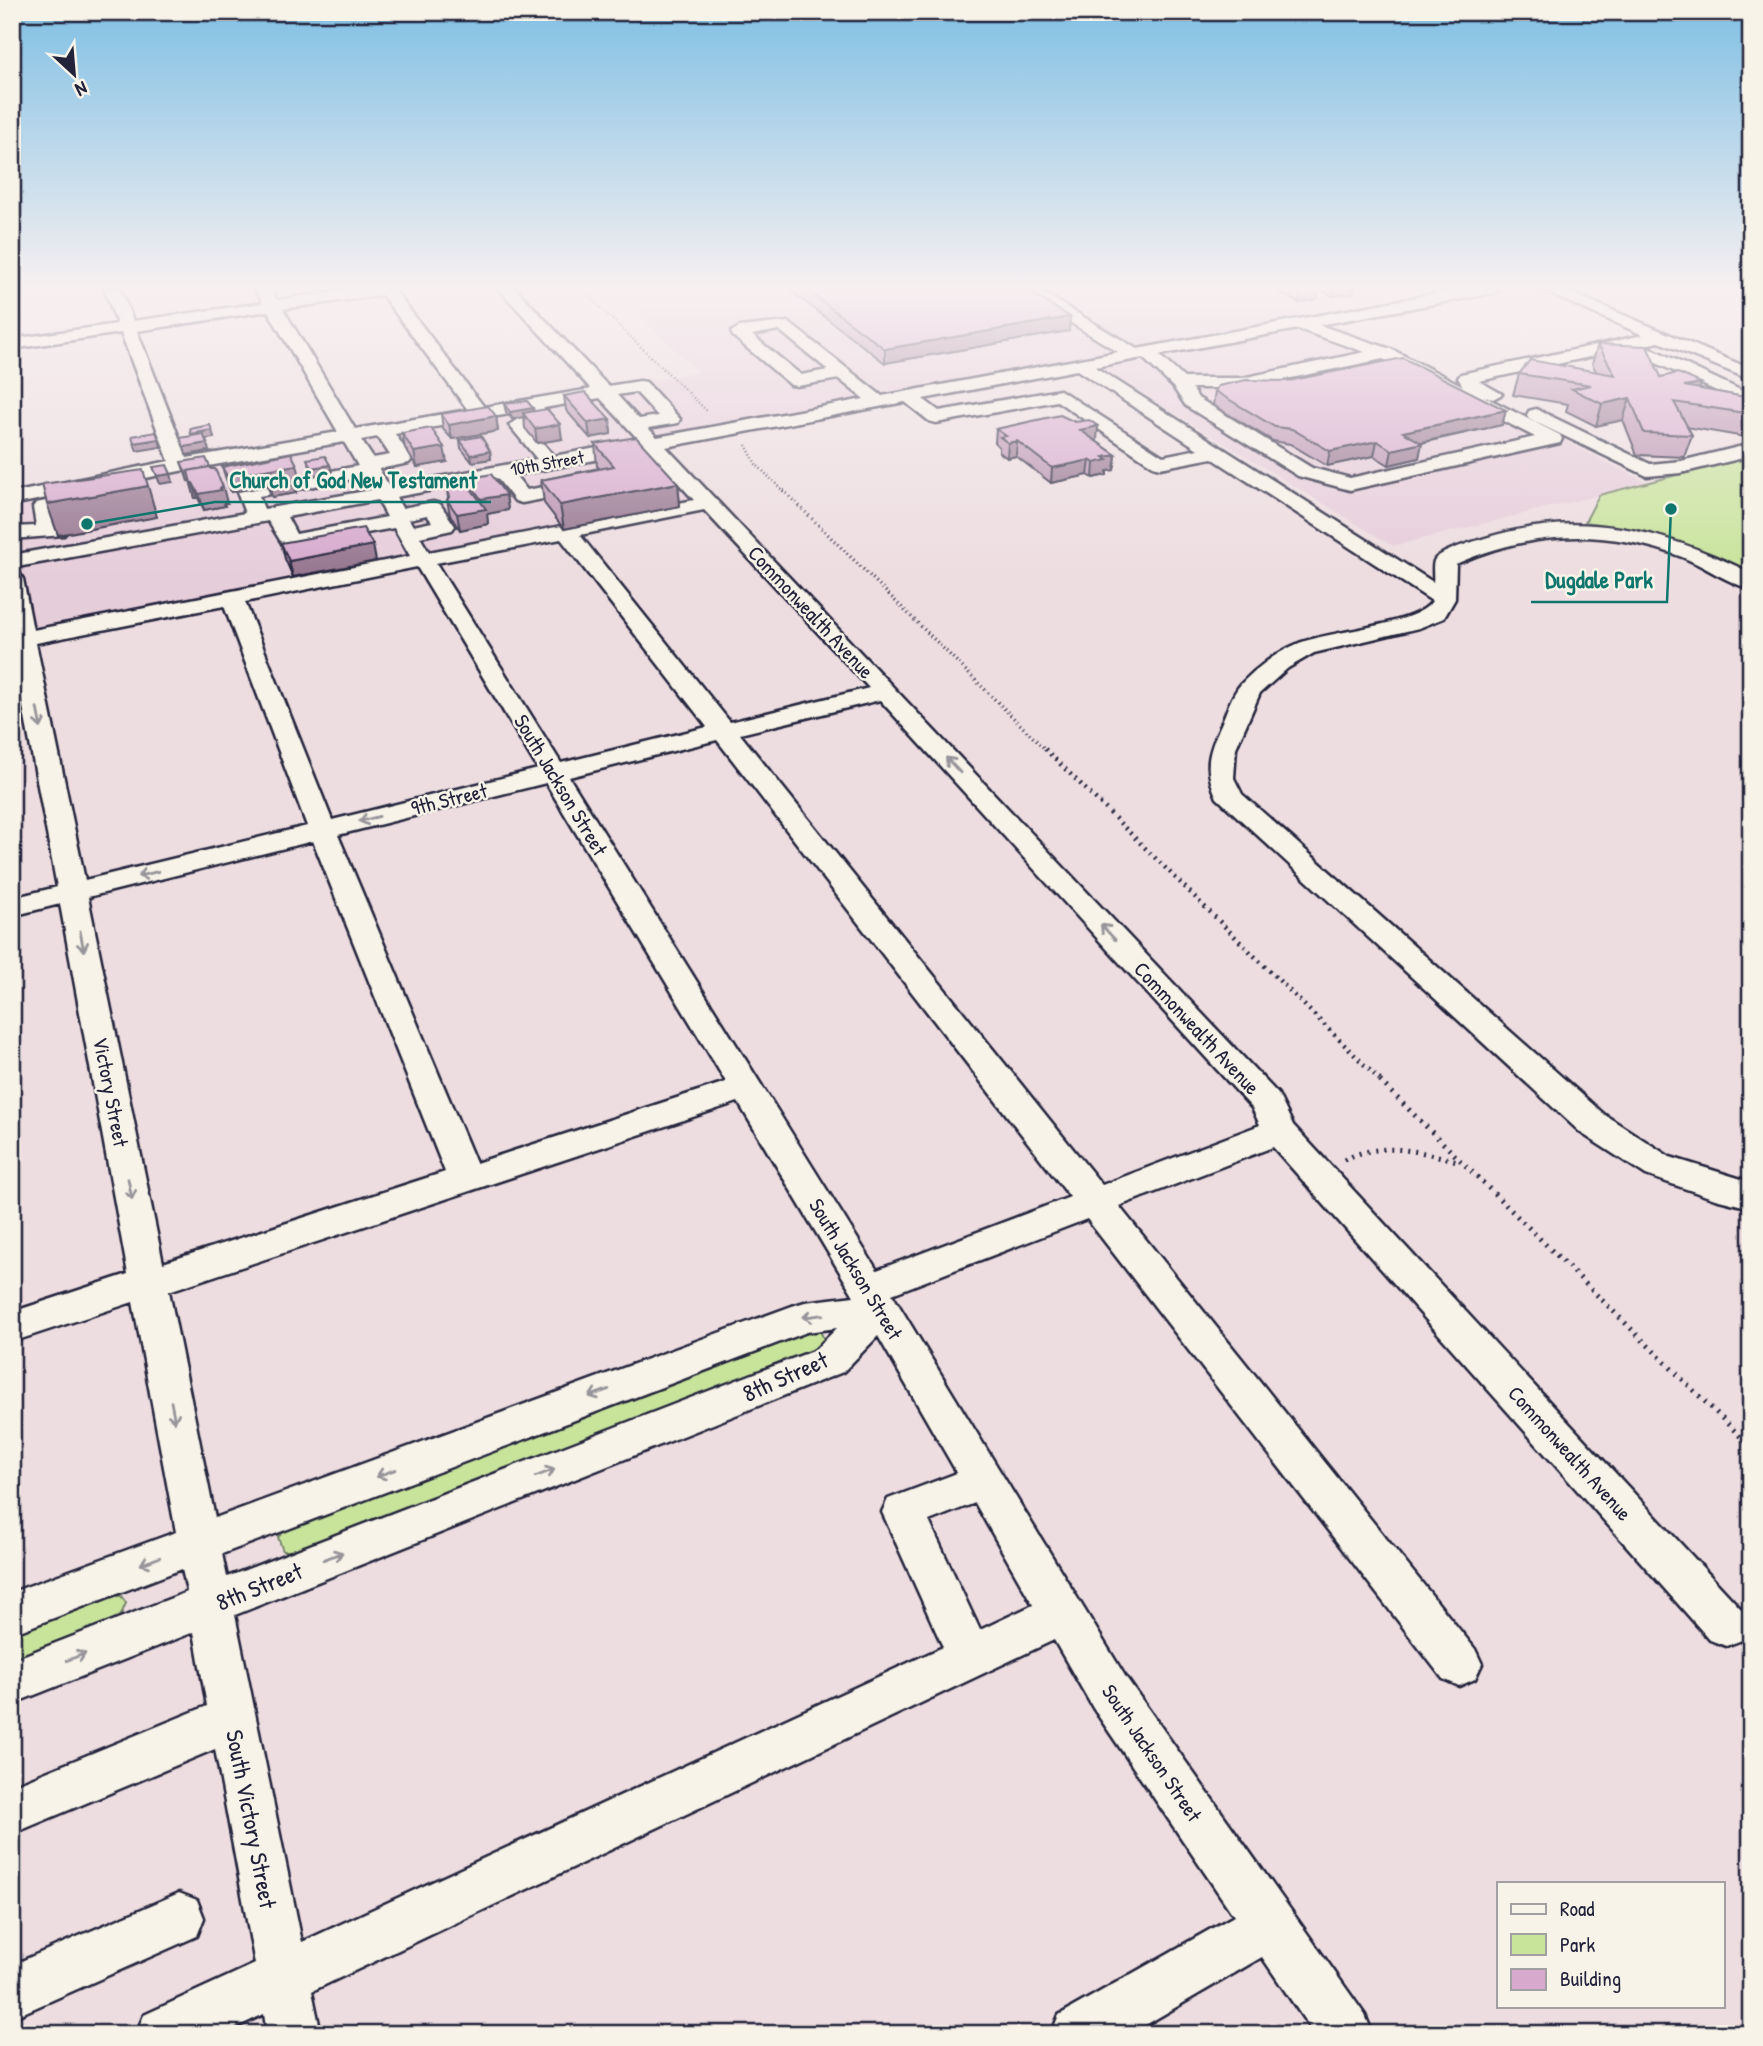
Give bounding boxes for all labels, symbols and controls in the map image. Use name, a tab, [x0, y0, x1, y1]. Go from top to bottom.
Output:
north arrow	[38, 38, 108, 108]
text: N	[71, 75, 92, 103]
street label: 10th Street	[508, 444, 587, 482]
callout: Church of God New Testament	[215, 458, 491, 502]
text: Church of God New Testament	[229, 464, 478, 495]
street label: Commonwealth Avenue	[742, 539, 880, 685]
callout: Dugdale Park	[1531, 558, 1667, 602]
text: Dugdale Park	[1545, 564, 1653, 596]
one-way arrow	[33, 706, 46, 729]
street label: South Jackson Street	[507, 709, 615, 862]
one-way arrow	[945, 757, 962, 774]
street label: 9th Street	[408, 775, 491, 822]
one-way arrow	[358, 813, 381, 826]
one-way arrow	[138, 868, 160, 881]
one-way arrow	[1099, 924, 1116, 941]
one-way arrow	[76, 929, 90, 952]
street label: Commonwealth Avenue	[1128, 955, 1266, 1101]
street label: Victory Street	[86, 1035, 136, 1150]
one-way arrow	[124, 1177, 138, 1200]
street label: South Jackson Street	[802, 1193, 910, 1346]
one-way arrow	[802, 1310, 825, 1323]
street label: 8th Street	[737, 1343, 833, 1409]
street label: Commonwealth Avenue	[1502, 1379, 1638, 1527]
one-way arrow	[589, 1388, 611, 1401]
one-way arrow	[167, 1400, 181, 1423]
one-way arrow	[534, 1466, 555, 1479]
one-way arrow	[376, 1468, 397, 1480]
one-way arrow	[322, 1549, 344, 1562]
street label: 8th Street	[211, 1554, 307, 1618]
one-way arrow	[139, 1555, 161, 1568]
one-way arrow	[64, 1650, 86, 1663]
street label: South Jackson Street	[1095, 1679, 1209, 1828]
street label: South Victory Street	[219, 1727, 285, 1912]
legend	[1497, 1882, 1724, 2008]
text: Road	[1560, 1894, 1594, 1923]
text: Park	[1560, 1930, 1595, 1959]
text: Building	[1560, 1964, 1621, 1993]

